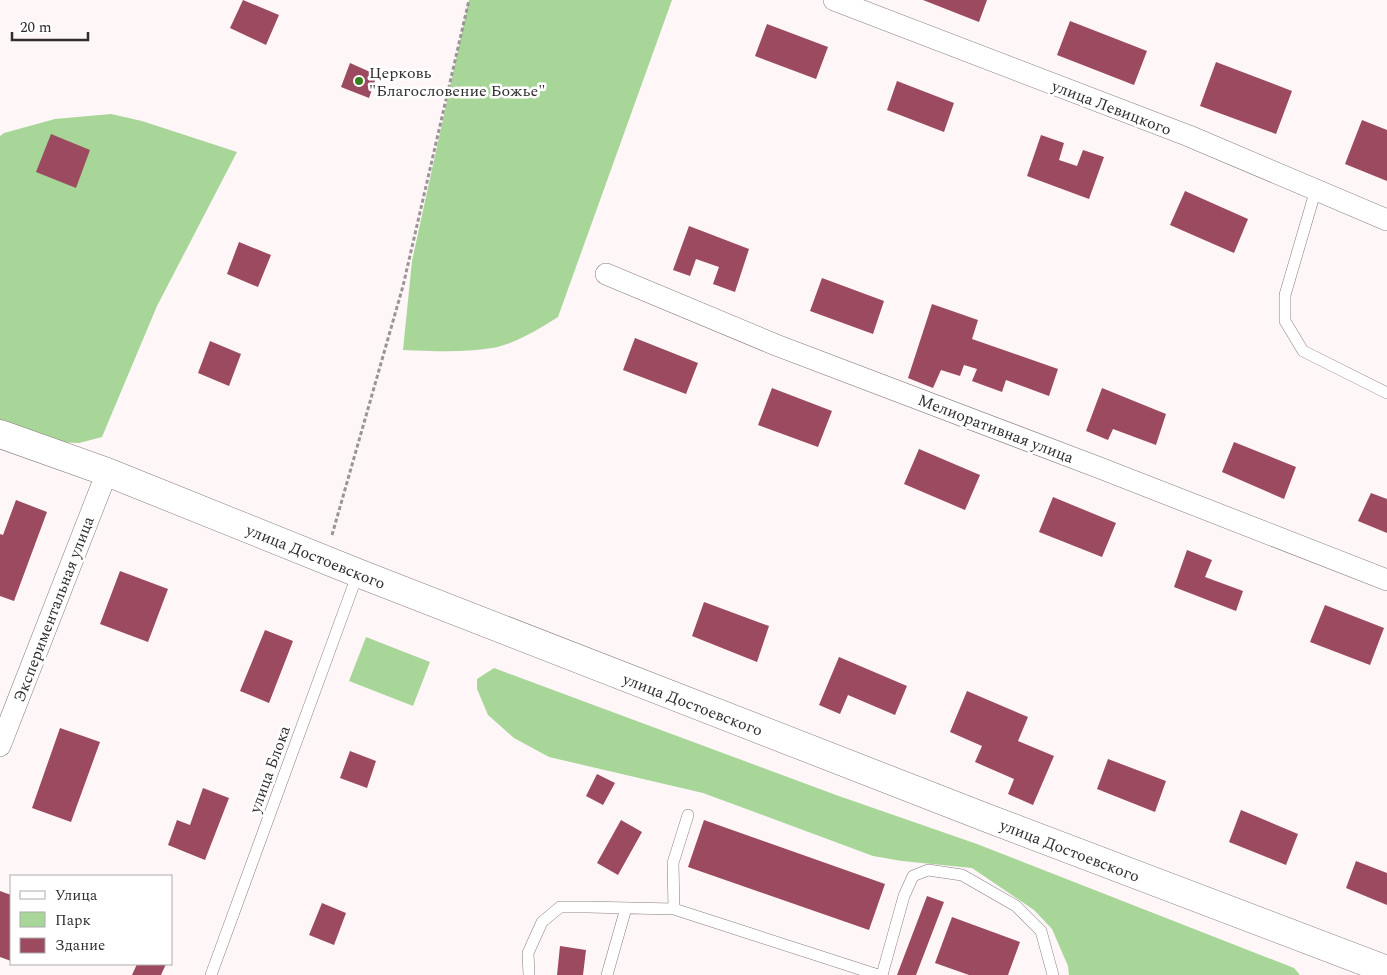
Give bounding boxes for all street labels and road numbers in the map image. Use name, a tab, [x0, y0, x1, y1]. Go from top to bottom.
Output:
street label: улица Левицкого	[1047, 74, 1175, 142]
street label: Мелиоративная улица	[914, 388, 1077, 470]
street label: Экспериментальная улица	[7, 513, 101, 706]
street label: улица Достоевского	[241, 518, 389, 596]
street label: улица Достоевского	[618, 667, 766, 743]
street label: улица Блока	[243, 722, 297, 817]
street label: улица Достоевского	[995, 813, 1143, 889]

